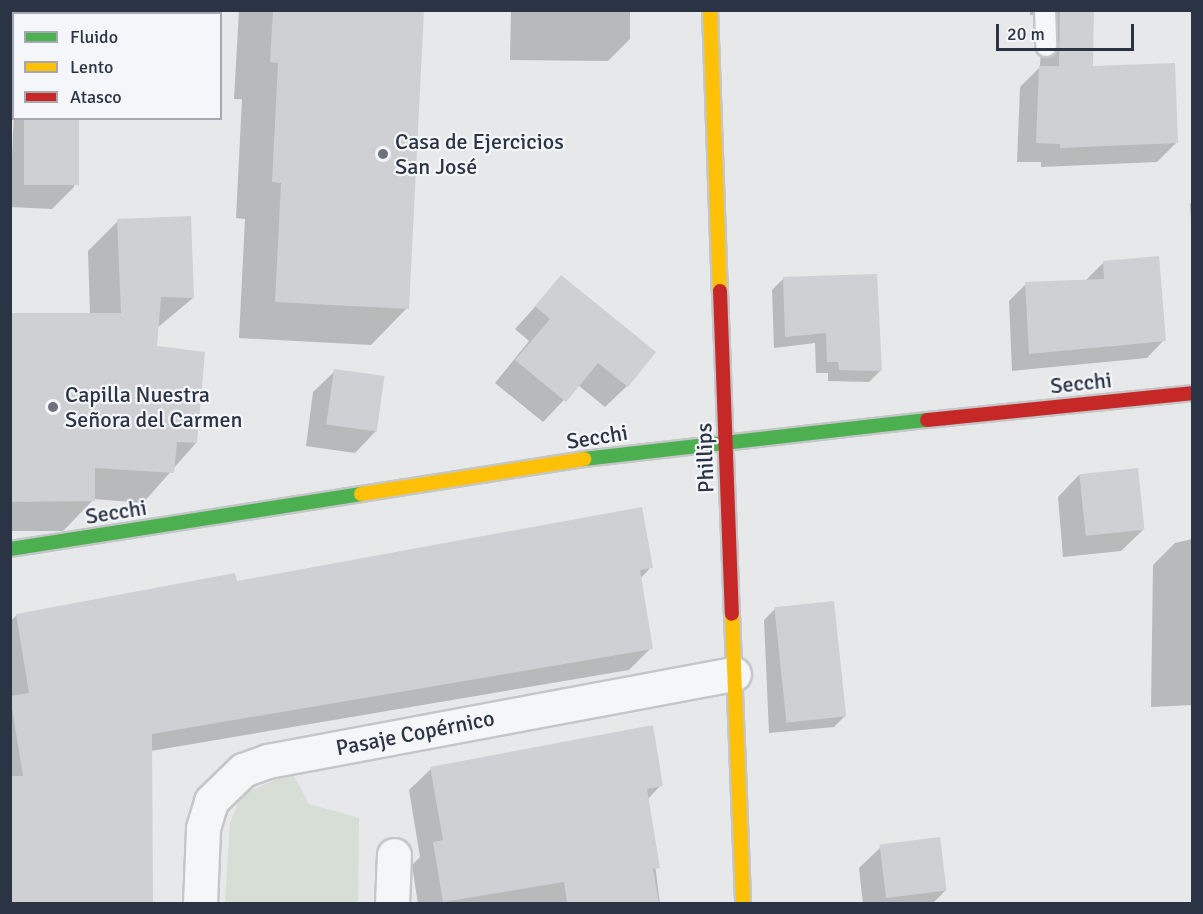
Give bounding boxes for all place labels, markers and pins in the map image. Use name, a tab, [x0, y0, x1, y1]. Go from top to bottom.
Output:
place label: Casa de Ejercicios San José	[395, 128, 564, 180]
marker: Casa de Ejercicios San José	[376, 147, 390, 161]
place label: Capilla Nuestra Señora del Carmen	[65, 381, 243, 433]
marker: Capilla Nuestra Señora del Carmen	[46, 400, 60, 414]

